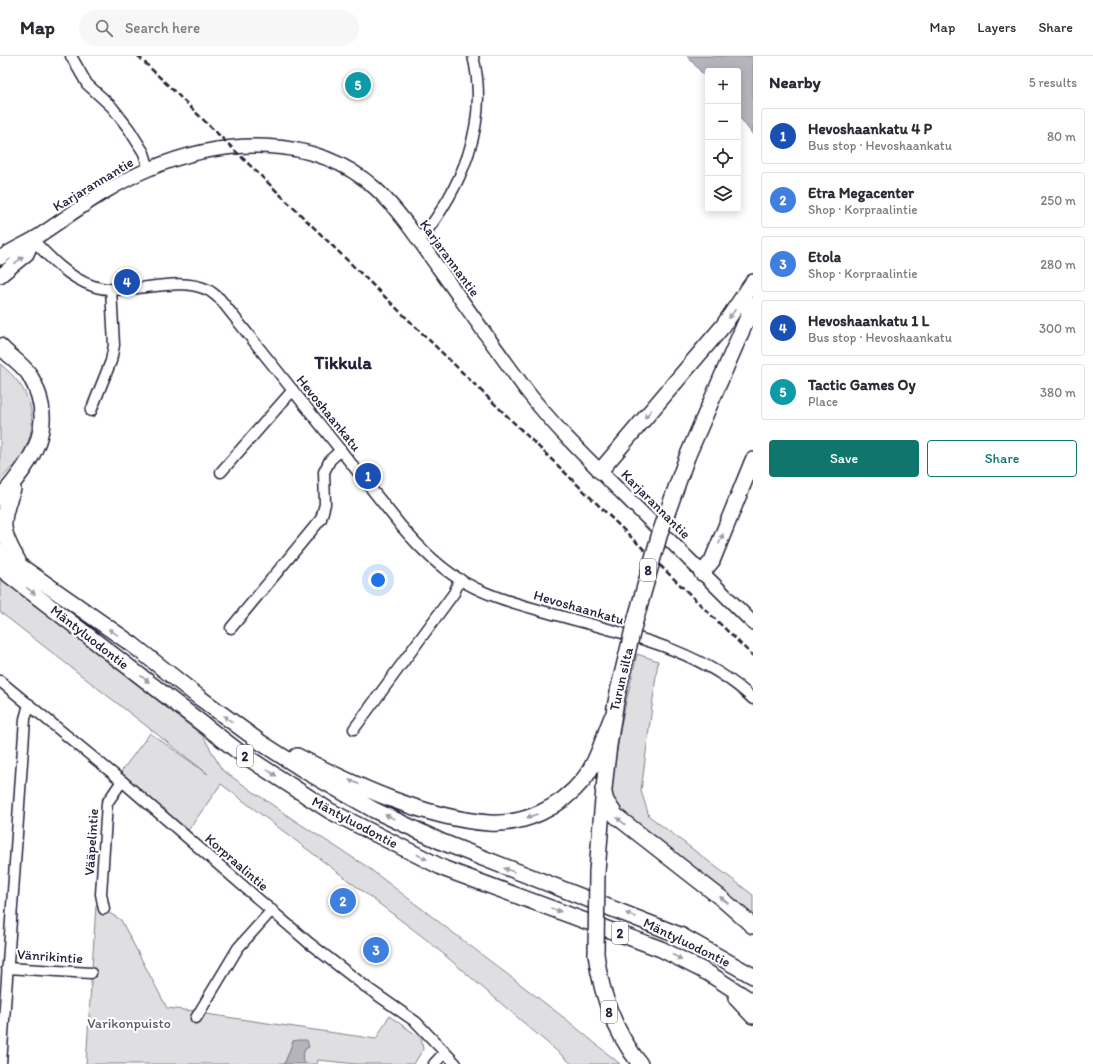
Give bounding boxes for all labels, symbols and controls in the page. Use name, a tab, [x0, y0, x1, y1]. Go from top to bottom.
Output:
search box	[79, 10, 359, 46]
text: Map	[20, 16, 55, 39]
icon: search	[93, 17, 115, 39]
text: Search here	[125, 19, 200, 37]
text: Map	[930, 19, 955, 36]
text: Layers	[977, 19, 1016, 36]
text: Share	[1038, 19, 1073, 36]
map controls	[705, 68, 741, 212]
button: +	[705, 68, 741, 104]
pin: 5	[345, 70, 371, 100]
text: Nearby	[769, 72, 821, 92]
text: 5 results	[1029, 75, 1077, 90]
button: −	[705, 104, 741, 140]
text: Hevoshaankatu 4 P	[808, 120, 932, 138]
text: 1	[780, 129, 786, 144]
text: 80 m	[1047, 129, 1076, 144]
text: Bus stop · Hevoshaankatu	[808, 138, 952, 153]
button: locate	[705, 140, 741, 176]
street label: Karjarannantie	[50, 154, 137, 215]
button: layers	[705, 176, 741, 212]
text: Etra Megacenter	[808, 184, 914, 202]
text: 2	[780, 193, 786, 208]
text: 250 m	[1040, 193, 1076, 208]
text: Shop · Korpraalintie	[808, 202, 918, 217]
street label: Karjarannantie	[416, 216, 483, 300]
text: Etola	[808, 248, 841, 266]
one-way arrow	[14, 256, 25, 264]
text: 3	[779, 257, 787, 272]
text: 280 m	[1040, 257, 1076, 272]
text: Shop · Korpraalintie	[808, 266, 918, 281]
pin: 4	[114, 267, 140, 297]
one-way arrow	[727, 309, 736, 320]
text: Hevoshaankatu 1 L	[808, 312, 929, 330]
text: 4	[779, 321, 787, 336]
text: 300 m	[1039, 321, 1076, 336]
text: Bus stop · Hevoshaankatu	[808, 330, 952, 345]
district label: Tikkula	[313, 352, 372, 374]
street label: Hevoshaankatu	[293, 372, 365, 455]
text: Tactic Games Oy	[808, 376, 916, 394]
text: 5	[780, 385, 786, 400]
text: 380 m	[1040, 385, 1076, 400]
text: Place	[808, 394, 838, 409]
one-way arrow	[644, 409, 653, 419]
button: Save	[769, 440, 919, 477]
button: Share	[927, 440, 1077, 477]
pin: 1	[355, 461, 381, 491]
street label: Karjarannantie	[617, 466, 694, 543]
one-way arrow	[719, 532, 725, 544]
road number: 8	[640, 559, 656, 581]
your location	[368, 570, 388, 590]
street label: Hevoshaankatu	[532, 586, 626, 629]
one-way arrow	[25, 587, 36, 596]
street label: Mäntyluodontie	[47, 601, 133, 674]
one-way arrow	[108, 628, 119, 636]
street label: Turun silta	[606, 645, 637, 713]
one-way arrow	[140, 675, 151, 683]
one-way arrow	[223, 715, 233, 723]
road number: 2	[237, 745, 253, 767]
one-way arrow	[267, 769, 277, 777]
one-way arrow	[348, 779, 359, 785]
street label: Mäntyluodontie	[309, 793, 401, 852]
street label: Vääpelintie	[81, 808, 102, 876]
one-way arrow	[526, 813, 538, 819]
one-way arrow	[384, 814, 395, 820]
one-way arrow	[616, 816, 626, 825]
street label: Korpraalintie	[201, 830, 272, 895]
one-way arrow	[416, 854, 428, 860]
one-way arrow	[502, 866, 514, 872]
pin: 2	[330, 886, 356, 916]
one-way arrow	[718, 896, 729, 905]
one-way arrow	[550, 907, 562, 913]
one-way arrow	[624, 912, 636, 918]
street label: Mäntyluodontie	[640, 914, 733, 971]
road number: 2	[612, 922, 628, 944]
pin: 3	[363, 935, 389, 965]
street label: Vänrikintie	[16, 946, 84, 967]
one-way arrow	[671, 953, 682, 960]
road number: 8	[601, 1001, 617, 1023]
park label: Varikonpuisto	[87, 1015, 171, 1032]

